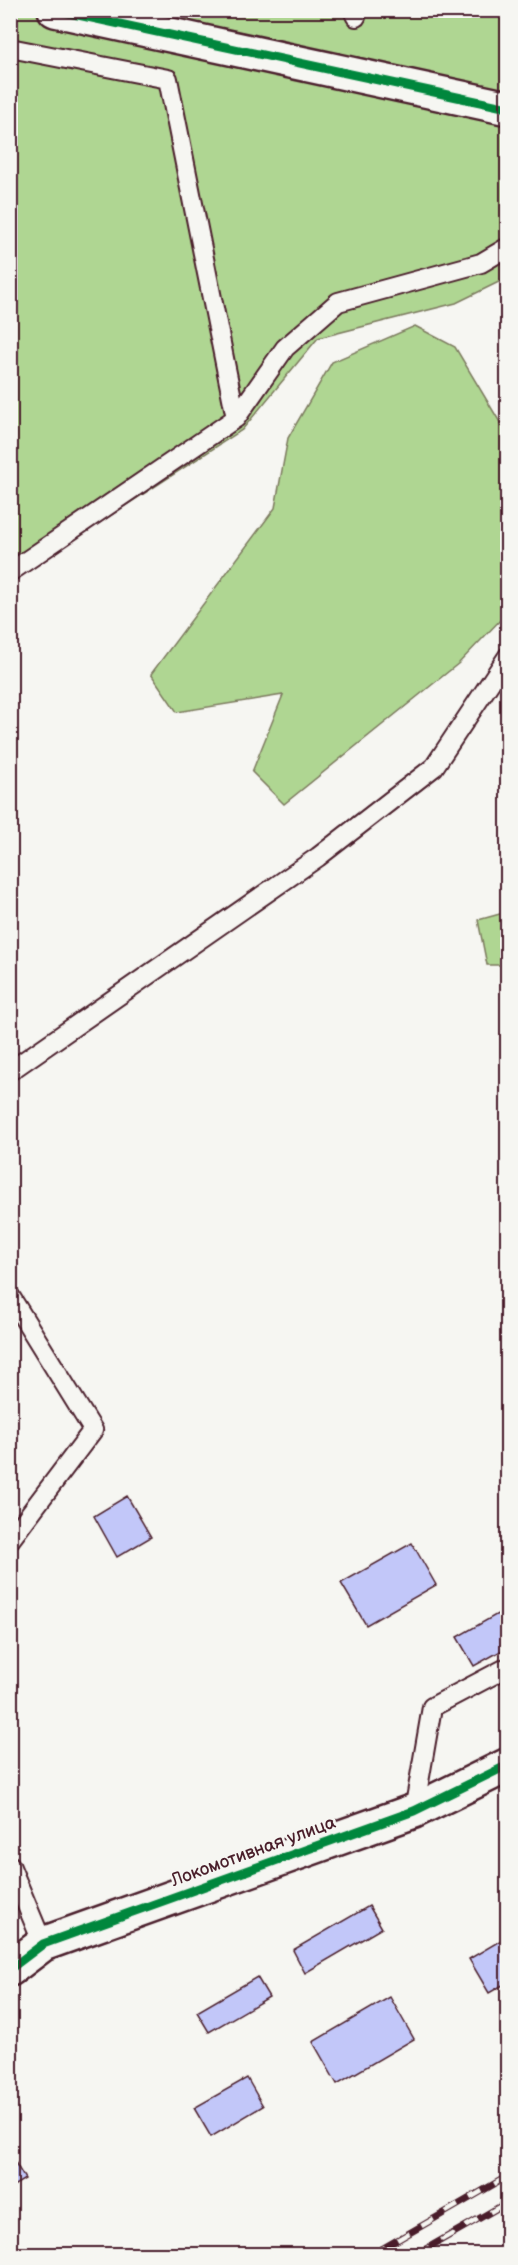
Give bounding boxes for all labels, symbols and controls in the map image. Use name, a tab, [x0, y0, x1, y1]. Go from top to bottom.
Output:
street label: Локомотивная улица	[167, 1812, 339, 1891]

